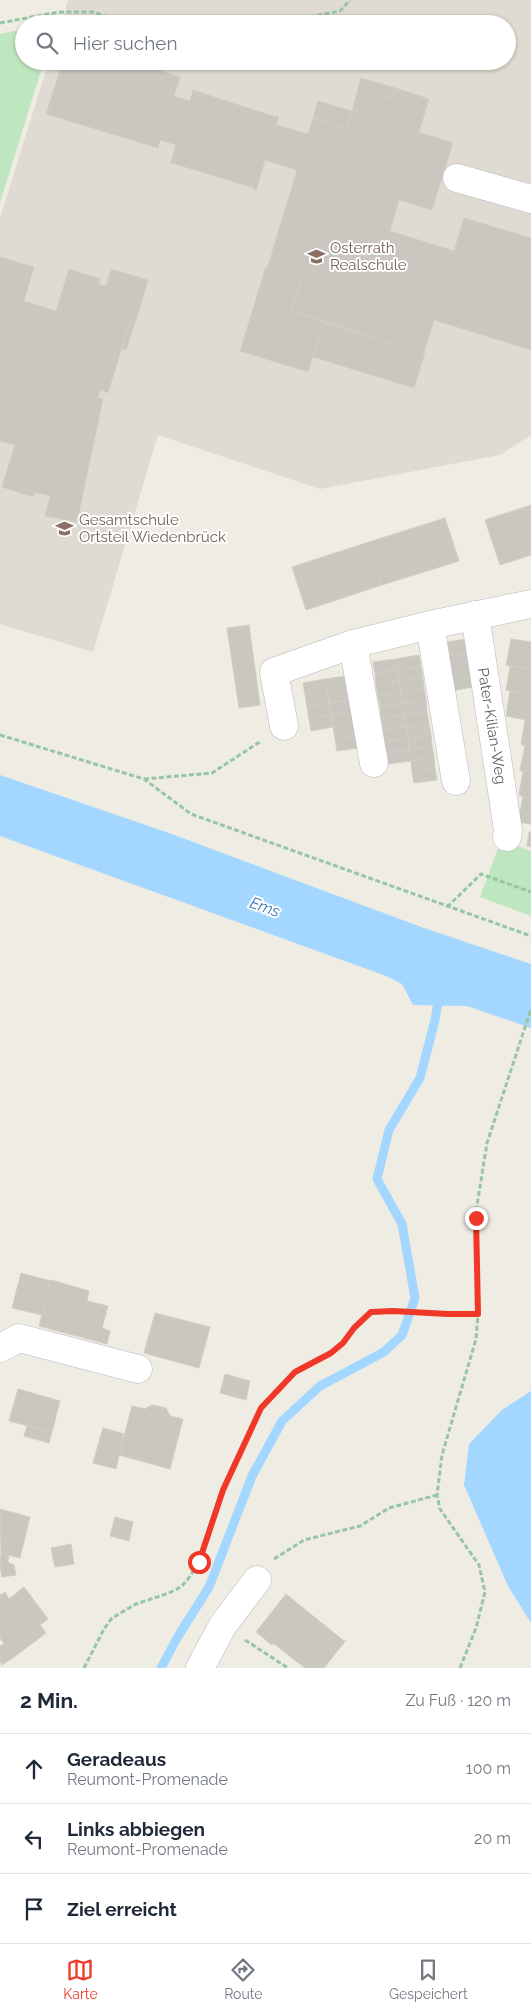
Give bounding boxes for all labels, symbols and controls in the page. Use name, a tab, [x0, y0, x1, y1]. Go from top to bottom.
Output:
search box	[15, 15, 516, 70]
icon: search	[33, 29, 61, 57]
text: Hier suchen	[73, 32, 178, 54]
place label: Osterrath Realschule	[330, 239, 407, 274]
school or university icon: Osterrath Realschule	[306, 247, 326, 267]
place label: Gesamtschule Ortsteil Wiedenbrück	[79, 511, 226, 546]
school or university icon: Gesamtschule Ortsteil Wiedenbrück	[55, 519, 75, 539]
street label: Pater-Kilian-Weg	[474, 666, 510, 786]
water label: Ems	[247, 893, 283, 921]
route end	[465, 1207, 488, 1230]
route start	[188, 1551, 211, 1574]
text: 2 Min.	[20, 1688, 78, 1713]
text: Zu Fuß · 120 m	[405, 1691, 511, 1710]
text: Geradeaus	[67, 1748, 166, 1770]
icon: ahead	[20, 1755, 48, 1783]
text: 100 m	[466, 1759, 511, 1778]
text: Reumont-Promenade	[67, 1770, 228, 1789]
text: Links abbiegen	[67, 1818, 205, 1840]
icon: left	[20, 1825, 48, 1853]
text: 20 m	[474, 1829, 511, 1848]
text: Reumont-Promenade	[67, 1840, 228, 1859]
icon: arrive	[20, 1895, 48, 1923]
text: Ziel erreicht	[67, 1898, 177, 1920]
tab: Karte	[63, 1956, 98, 2002]
tab: Route	[224, 1956, 263, 2002]
tab: Gespeichert	[389, 1956, 468, 2002]

